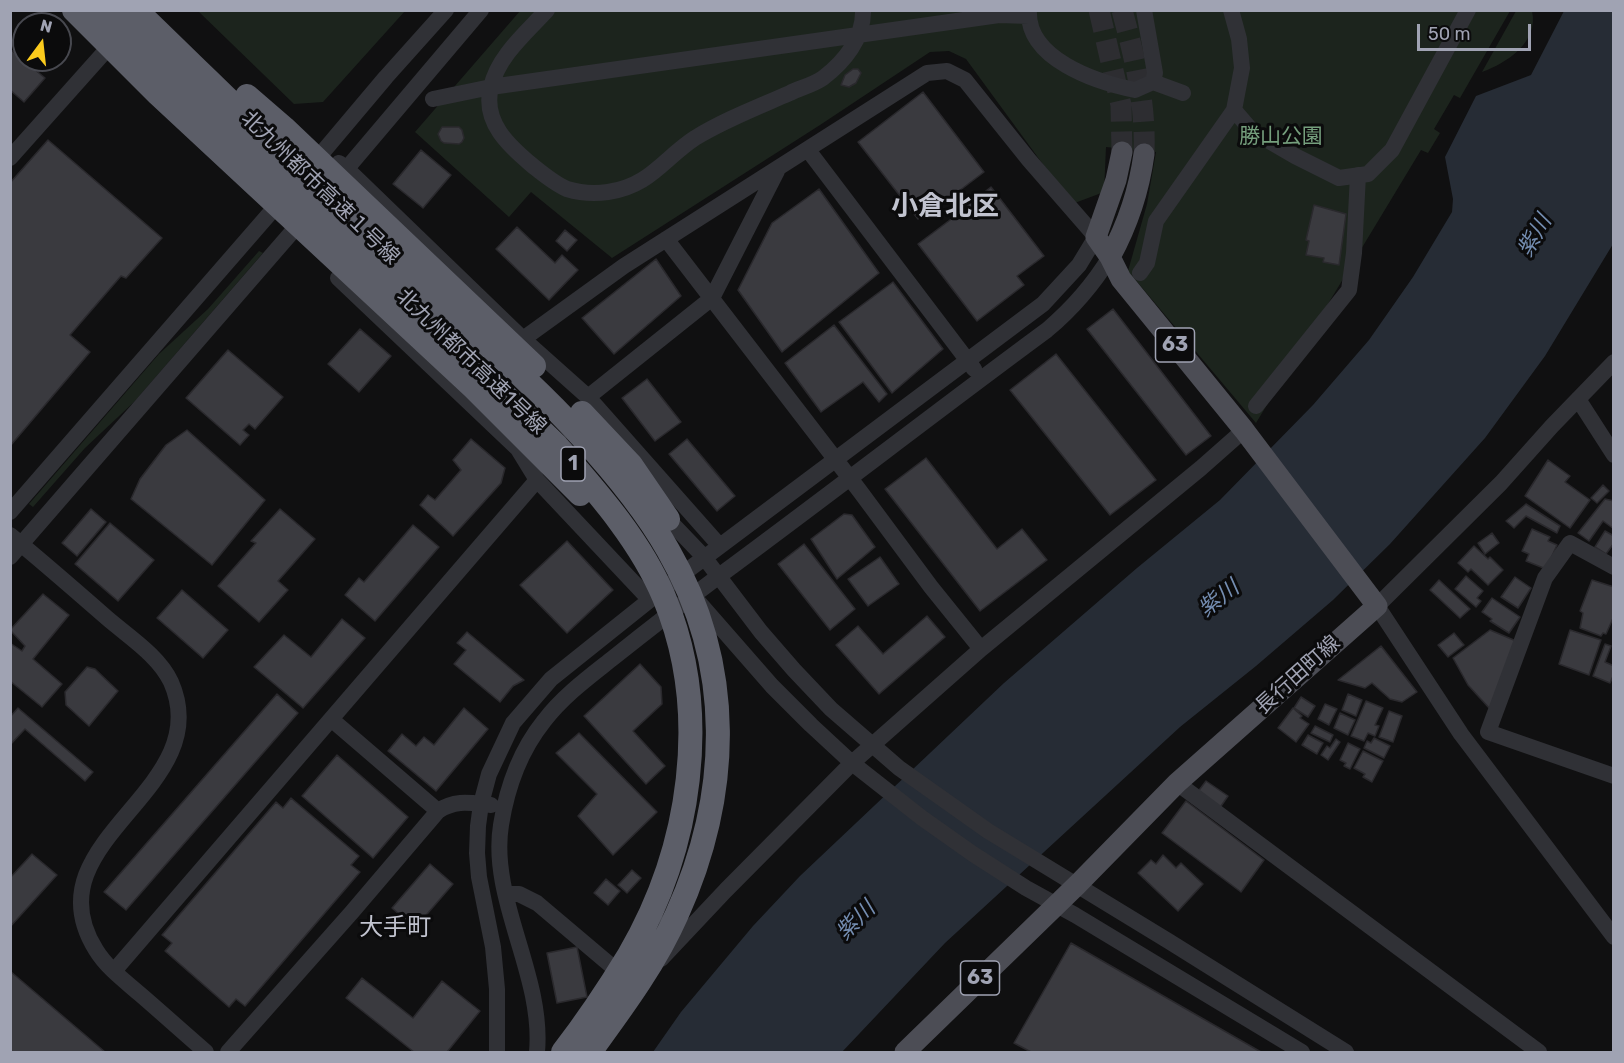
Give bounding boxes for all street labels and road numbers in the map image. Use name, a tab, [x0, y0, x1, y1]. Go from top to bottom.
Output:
street label: 北九州都市高速１号線	[236, 106, 404, 270]
street label: 北九州都市高速1号線	[391, 284, 551, 440]
road number: 63	[1156, 328, 1194, 362]
road number: 1	[561, 447, 585, 481]
street label: 長行田町線	[1251, 631, 1345, 719]
road number: 63	[960, 961, 1000, 995]

